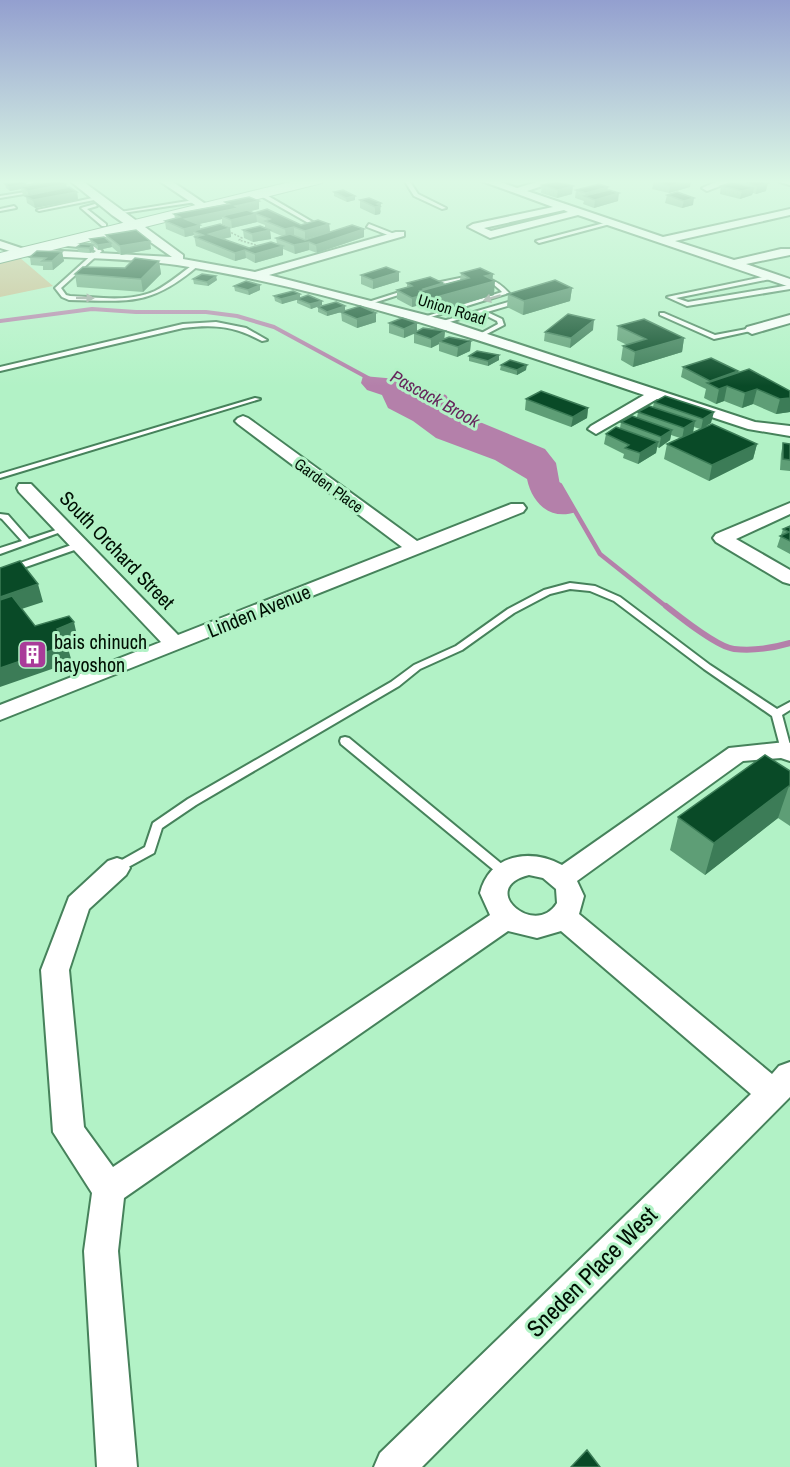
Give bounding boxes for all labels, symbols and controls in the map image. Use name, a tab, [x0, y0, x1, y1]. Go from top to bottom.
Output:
street label: Union Road	[415, 288, 489, 330]
one-way arrow	[76, 293, 95, 303]
one-way arrow	[483, 294, 501, 303]
water label: Pascack Brook	[386, 364, 485, 434]
street label: Garden Place	[290, 453, 368, 517]
street label: South Orchard Street	[54, 485, 181, 615]
street label: Linden Avenue	[203, 578, 314, 644]
place label: bais chinuch hayoshon	[54, 628, 147, 678]
building icon: bais chinuch hayoshon	[17, 638, 49, 670]
street label: Sneden Place West	[519, 1199, 664, 1344]

